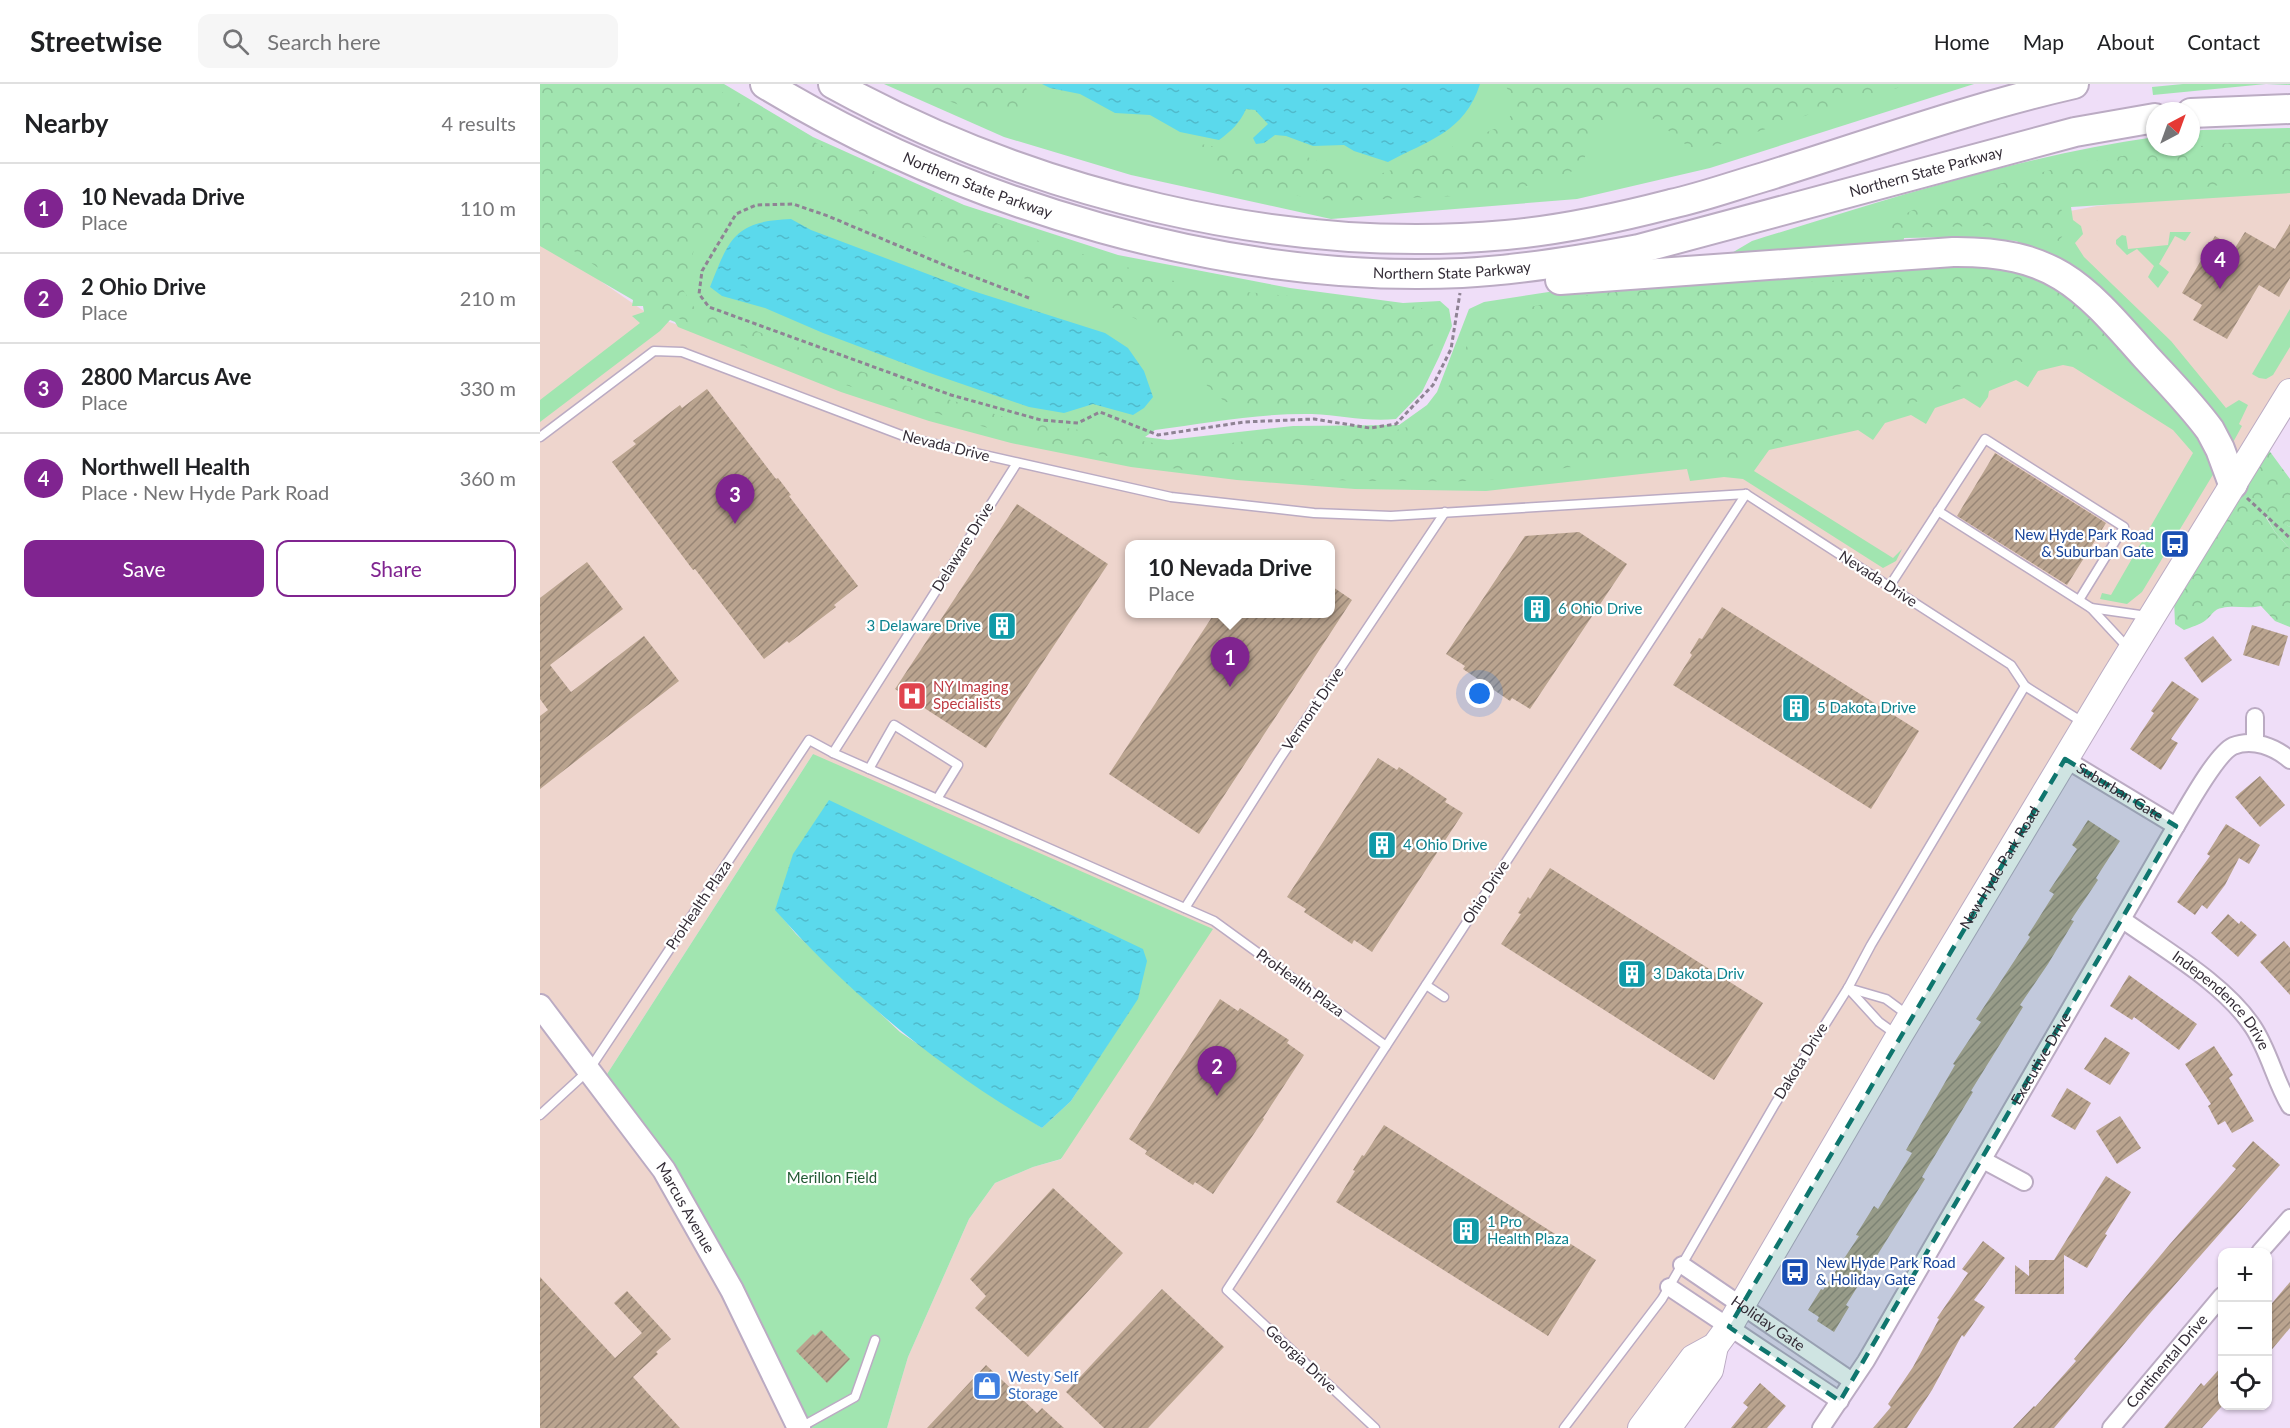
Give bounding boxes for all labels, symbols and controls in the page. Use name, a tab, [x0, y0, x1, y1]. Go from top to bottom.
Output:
search box	[198, 14, 618, 68]
text: Streetwise	[30, 24, 162, 58]
icon: search	[219, 25, 252, 58]
text: Search here	[267, 28, 381, 55]
text: Home	[1934, 29, 1990, 54]
text: Map	[2023, 29, 2064, 54]
text: About	[2097, 29, 2154, 54]
text: Contact	[2187, 29, 2260, 54]
north arrow	[2146, 102, 2200, 156]
text: Nearby	[24, 107, 109, 139]
text: 4 results	[441, 111, 516, 135]
street label: Northern State Parkway	[1847, 142, 2005, 200]
street label: Northern State Parkway	[901, 148, 1055, 221]
text: 10 Nevada Drive	[81, 183, 245, 210]
text: 1	[38, 196, 49, 220]
text: 110 m	[460, 196, 516, 220]
text: Place	[81, 210, 128, 234]
pin: 4	[2200, 240, 2240, 289]
street label: Northern State Parkway	[1373, 257, 1532, 282]
text: 2 Ohio Drive	[81, 273, 206, 300]
text: 2	[38, 286, 49, 310]
text: 210 m	[460, 286, 516, 310]
text: Place	[81, 300, 128, 324]
text: 2800 Marcus Ave	[81, 363, 252, 390]
text: 3	[38, 376, 49, 400]
text: 330 m	[460, 376, 516, 400]
text: Place	[81, 390, 128, 414]
street label: Nevada Drive	[901, 425, 992, 465]
text: Northwell Health	[81, 453, 250, 480]
text: 4	[38, 466, 49, 490]
text: 360 m	[460, 466, 516, 490]
pin: 3	[716, 474, 754, 524]
text: Place · New Hyde Park Road	[81, 480, 329, 504]
street label: Delaware Drive	[927, 498, 997, 594]
place label: New Hyde Park Road & Suburban Gate	[2014, 525, 2154, 560]
bus stop icon: New Hyde Park Road & Suburban Gate	[2159, 528, 2191, 560]
button: Save	[24, 540, 264, 597]
button: Share	[276, 540, 516, 597]
popup	[1125, 540, 1335, 618]
street label: Nevada Drive	[1836, 546, 1921, 610]
text: 10 Nevada Drive	[1148, 554, 1312, 581]
text: Place	[1148, 581, 1195, 605]
building icon: 6 Ohio Drive	[1521, 593, 1553, 625]
place label: 6 Ohio Drive	[1558, 599, 1643, 617]
building icon: 3 Delaware Drive	[986, 610, 1018, 642]
place label: 3 Delaware Drive	[866, 616, 981, 634]
pin: 1	[1210, 638, 1250, 687]
street label: Vermont Drive	[1278, 663, 1347, 753]
place label: NY Imaging Specialists	[933, 677, 1009, 712]
your location	[1465, 679, 1494, 708]
hospital icon: NY Imaging Specialists	[896, 680, 928, 712]
building icon: 5 Dakota Drive	[1780, 692, 1812, 724]
place label: 5 Dakota Drive	[1817, 698, 1916, 716]
street label: Suburban Gate	[2074, 758, 2167, 824]
street label: New Hyde Park Road	[1955, 803, 2043, 932]
building icon: 4 Ohio Drive	[1366, 829, 1398, 861]
place label: 4 Ohio Drive	[1403, 835, 1488, 853]
street label: ProHealth Plaza	[662, 856, 735, 953]
street label: Ohio Drive	[1458, 856, 1512, 927]
street label: ProHealth Plaza	[1253, 944, 1348, 1020]
street label: Independence Drive	[2169, 946, 2274, 1052]
building icon: 3 Dakota Driv	[1616, 958, 1648, 990]
place label: 3 Dakota Driv	[1653, 964, 1745, 982]
street label: Executive Drive	[2006, 1009, 2074, 1108]
street label: Dakota Drive	[1770, 1019, 1831, 1102]
pin: 2	[1198, 1046, 1236, 1096]
street label: Marcus Avenue	[653, 1158, 719, 1256]
park label: Merillon Field	[787, 1168, 877, 1186]
place label: 1 Pro Health Plaza	[1487, 1212, 1569, 1247]
building icon: 1 Pro Health Plaza	[1450, 1215, 1482, 1247]
map controls	[2218, 1248, 2272, 1410]
button: +	[2218, 1248, 2272, 1302]
place label: New Hyde Park Road & Holiday Gate	[1816, 1253, 1956, 1288]
bus stop icon: New Hyde Park Road & Holiday Gate	[1779, 1256, 1811, 1288]
street label: Holiday Gate	[1728, 1291, 1809, 1354]
button: −	[2218, 1302, 2272, 1356]
street label: Continental Drive	[2122, 1310, 2211, 1411]
street label: Georgia Drive	[1262, 1321, 1341, 1396]
button: locate	[2218, 1356, 2272, 1410]
place label: Westy Self Storage	[1008, 1367, 1079, 1402]
shop icon: Westy Self Storage	[971, 1370, 1003, 1402]

